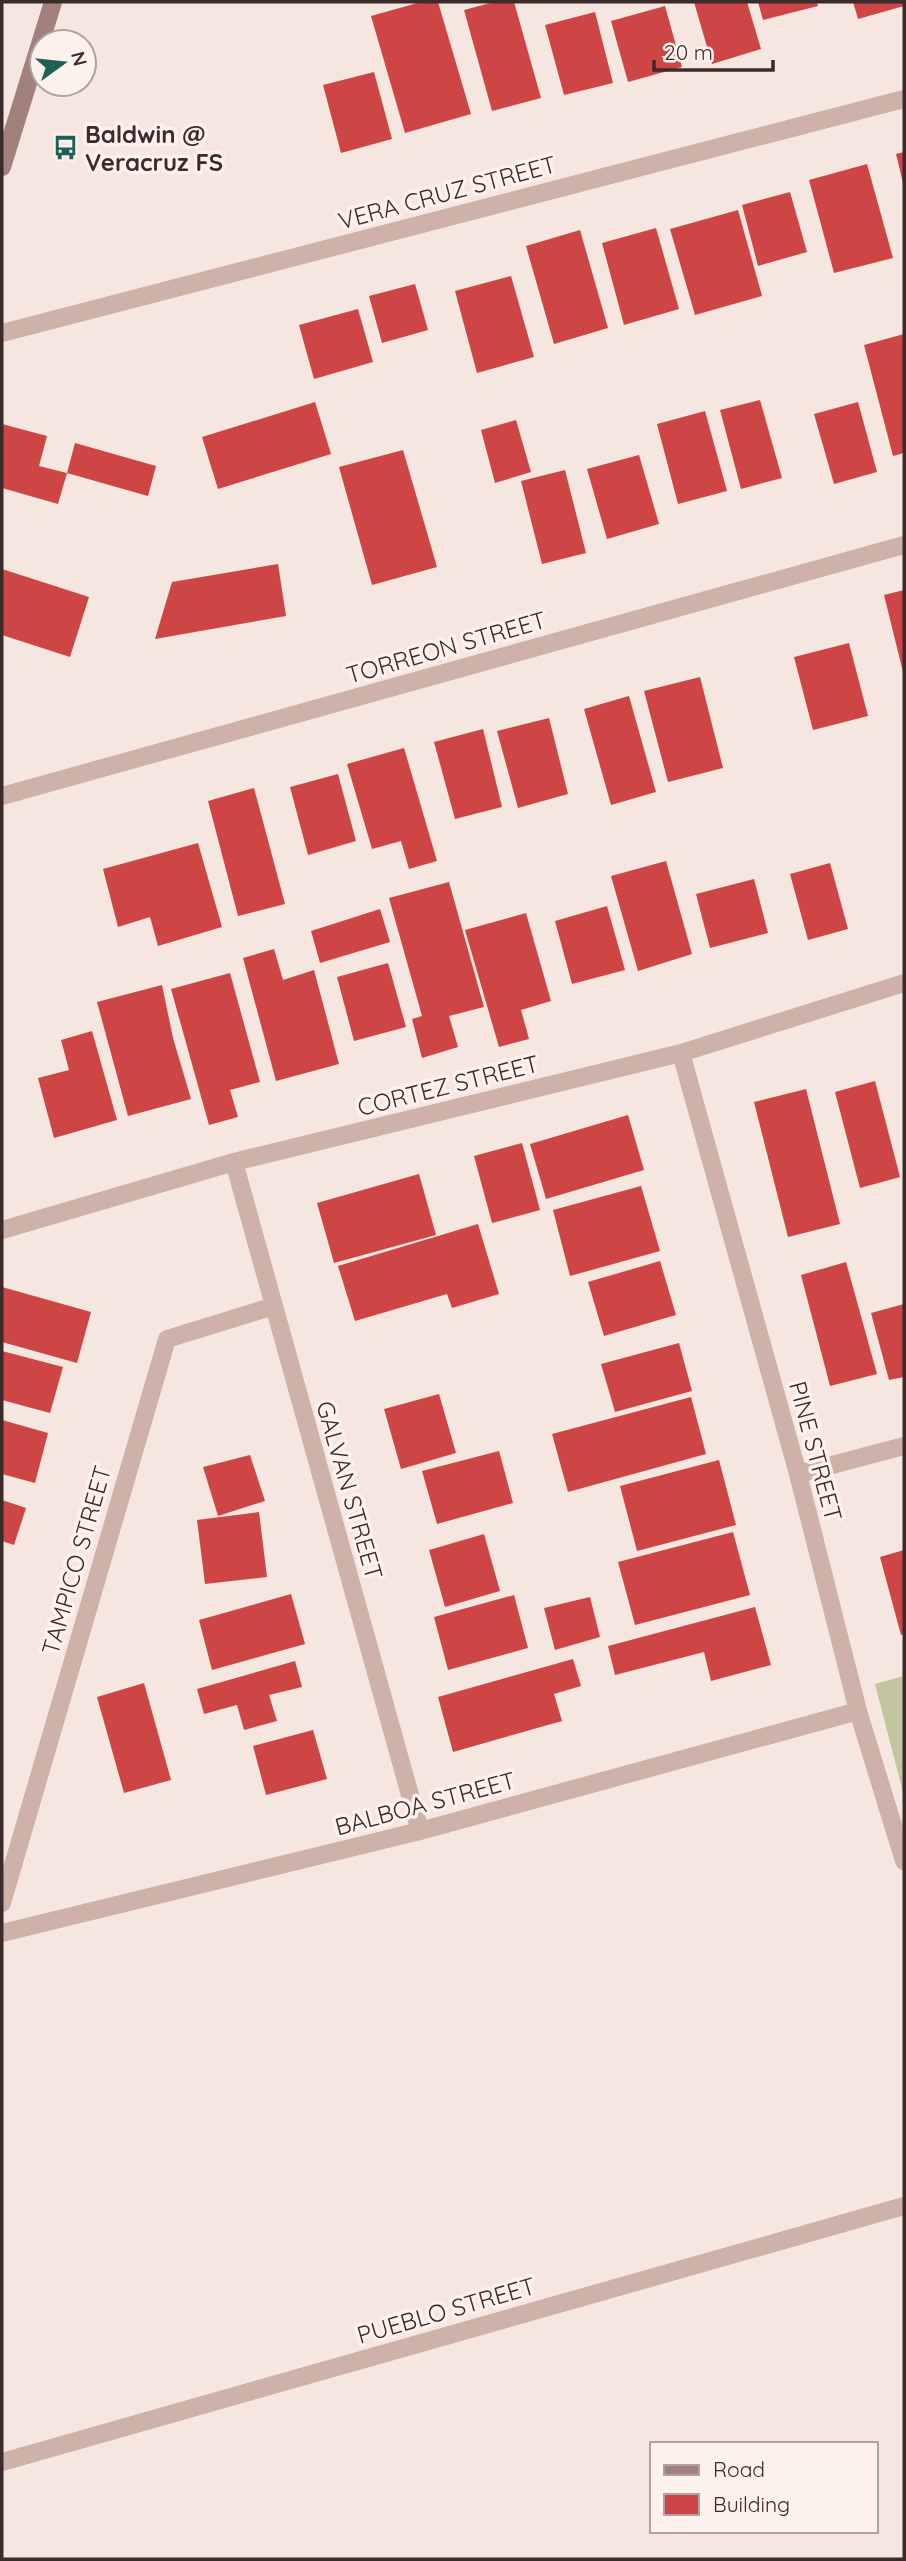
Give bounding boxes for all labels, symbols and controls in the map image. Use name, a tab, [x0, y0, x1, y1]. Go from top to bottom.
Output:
north arrow	[28, 28, 98, 98]
scale bar	[654, 28, 773, 72]
text: 20 m	[664, 39, 713, 65]
text: N	[66, 49, 93, 68]
place label: Baldwin @ Veracruz FS	[85, 119, 223, 177]
bus stop icon: Baldwin @ Veracruz FS	[51, 134, 79, 162]
street label: VERA CRUZ STREET	[335, 148, 559, 236]
street label: TORREON STREET	[343, 604, 549, 690]
street label: CORTEZ STREET	[354, 1048, 542, 1122]
street label: PINE STREET	[783, 1378, 849, 1524]
street label: GALVAN STREET	[310, 1397, 390, 1583]
street label: TAMPICO STREET	[35, 1462, 117, 1658]
street label: BALBOA STREET	[331, 1764, 519, 1842]
street label: PUEBLO STREET	[353, 2270, 539, 2350]
legend	[650, 2442, 878, 2533]
text: Road	[713, 2456, 765, 2482]
text: Building	[713, 2491, 790, 2517]

